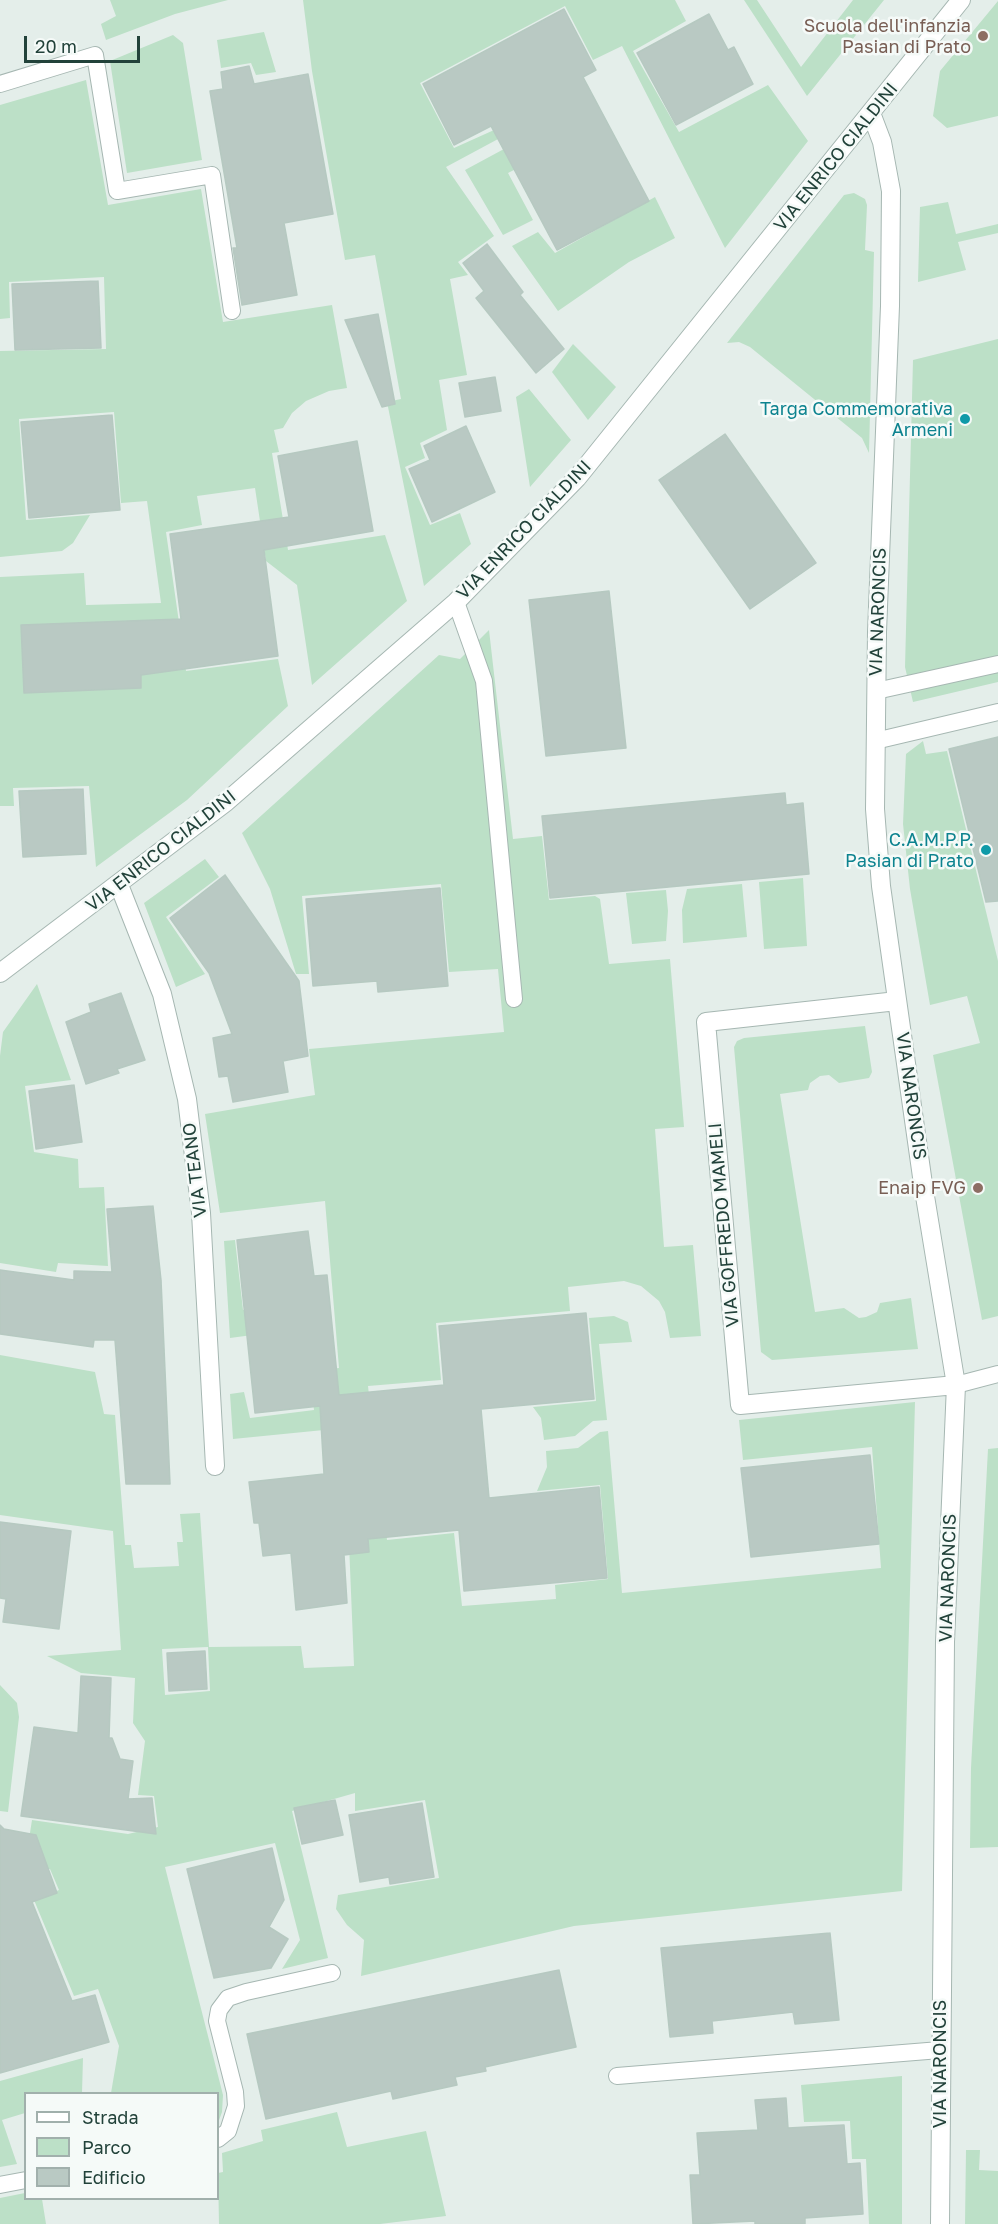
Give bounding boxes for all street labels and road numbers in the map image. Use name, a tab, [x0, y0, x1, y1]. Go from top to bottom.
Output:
street label: VIA ENRICO CIALDINI	[769, 78, 903, 236]
street label: VIA ENRICO CIALDINI	[452, 456, 596, 604]
street label: VIA NARONCIS	[865, 547, 891, 677]
street label: VIA ENRICO CIALDINI	[82, 786, 240, 916]
street label: VIA NARONCIS	[891, 1031, 931, 1161]
street label: VIA TEANO	[178, 1121, 212, 1219]
street label: VIA GOFFREDO MAMELI	[704, 1122, 744, 1328]
street label: VIA NARONCIS	[935, 1513, 961, 1643]
street label: VIA NARONCIS	[929, 2000, 951, 2128]

